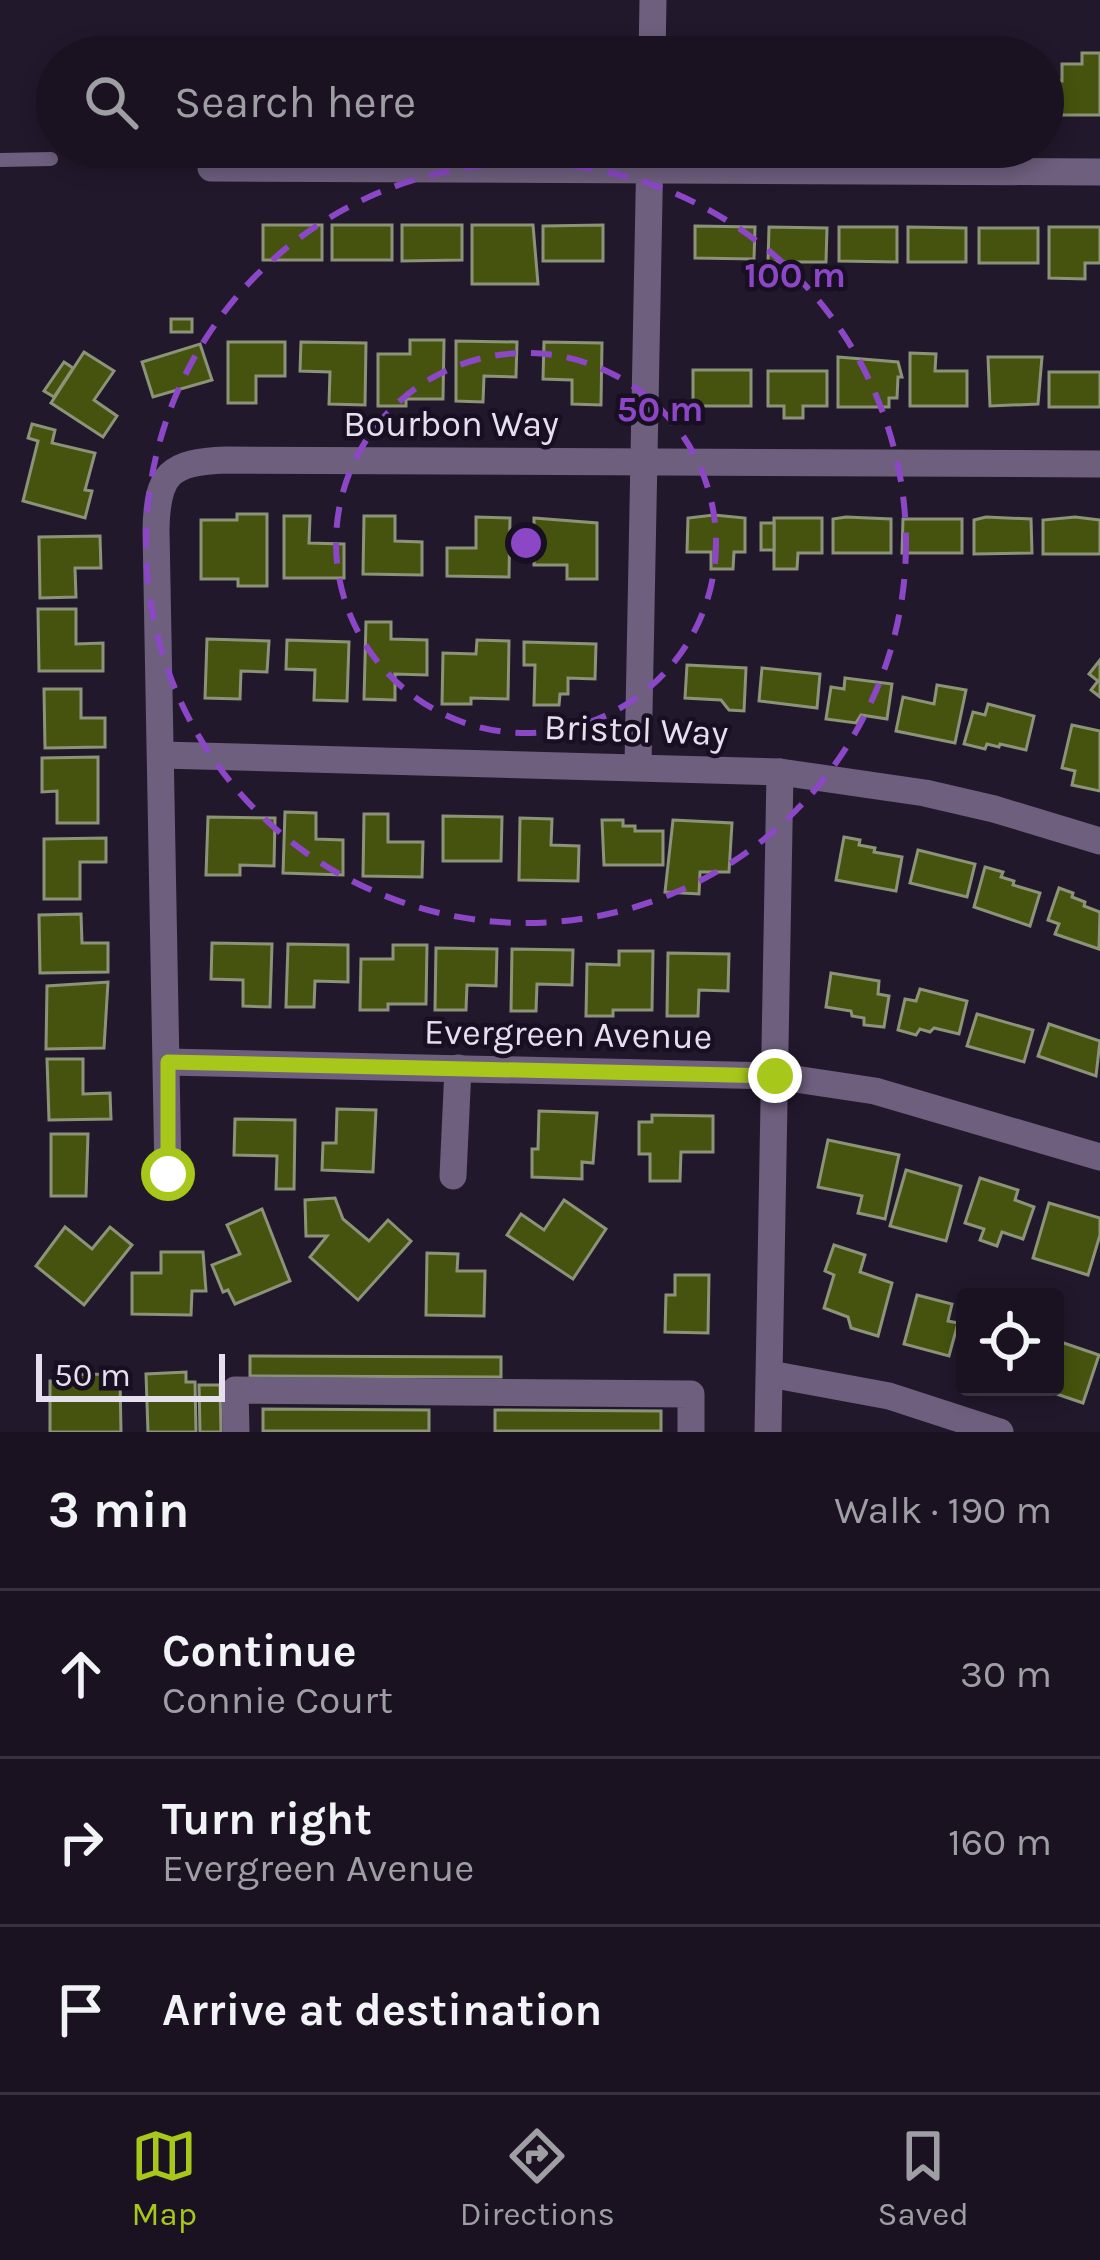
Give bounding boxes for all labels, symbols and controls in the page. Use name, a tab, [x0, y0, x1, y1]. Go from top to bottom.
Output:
search box	[36, 36, 1064, 168]
icon: search	[78, 69, 144, 135]
text: Search here	[174, 76, 416, 128]
text: 100 m	[744, 254, 846, 296]
text: 50 m	[617, 388, 704, 430]
street label: Bourbon Way	[343, 403, 559, 445]
centre of rings	[505, 522, 547, 564]
street label: Bristol Way	[543, 706, 729, 754]
street label: Evergreen Avenue	[423, 1010, 713, 1058]
route end	[748, 1049, 802, 1103]
route start	[141, 1147, 195, 1201]
map controls	[956, 1288, 1064, 1396]
button: locate	[956, 1288, 1064, 1396]
scale bar	[36, 1348, 225, 1401]
text: 50 m	[54, 1356, 131, 1394]
text: 3 min	[48, 1480, 190, 1540]
text: Walk · 190 m	[834, 1487, 1052, 1533]
text: Continue	[162, 1625, 357, 1677]
icon: ahead	[48, 1641, 114, 1707]
text: 30 m	[960, 1651, 1052, 1697]
text: Connie Court	[162, 1677, 393, 1723]
text: Turn right	[162, 1793, 372, 1845]
icon: right	[48, 1809, 114, 1875]
text: 160 m	[948, 1819, 1052, 1865]
text: Evergreen Avenue	[162, 1845, 474, 1891]
icon: arrive	[48, 1977, 114, 2043]
text: Arrive at destination	[162, 1984, 602, 2036]
tab: Map	[131, 2123, 197, 2233]
tab: Directions	[460, 2123, 615, 2233]
tab: Saved	[878, 2123, 969, 2233]

